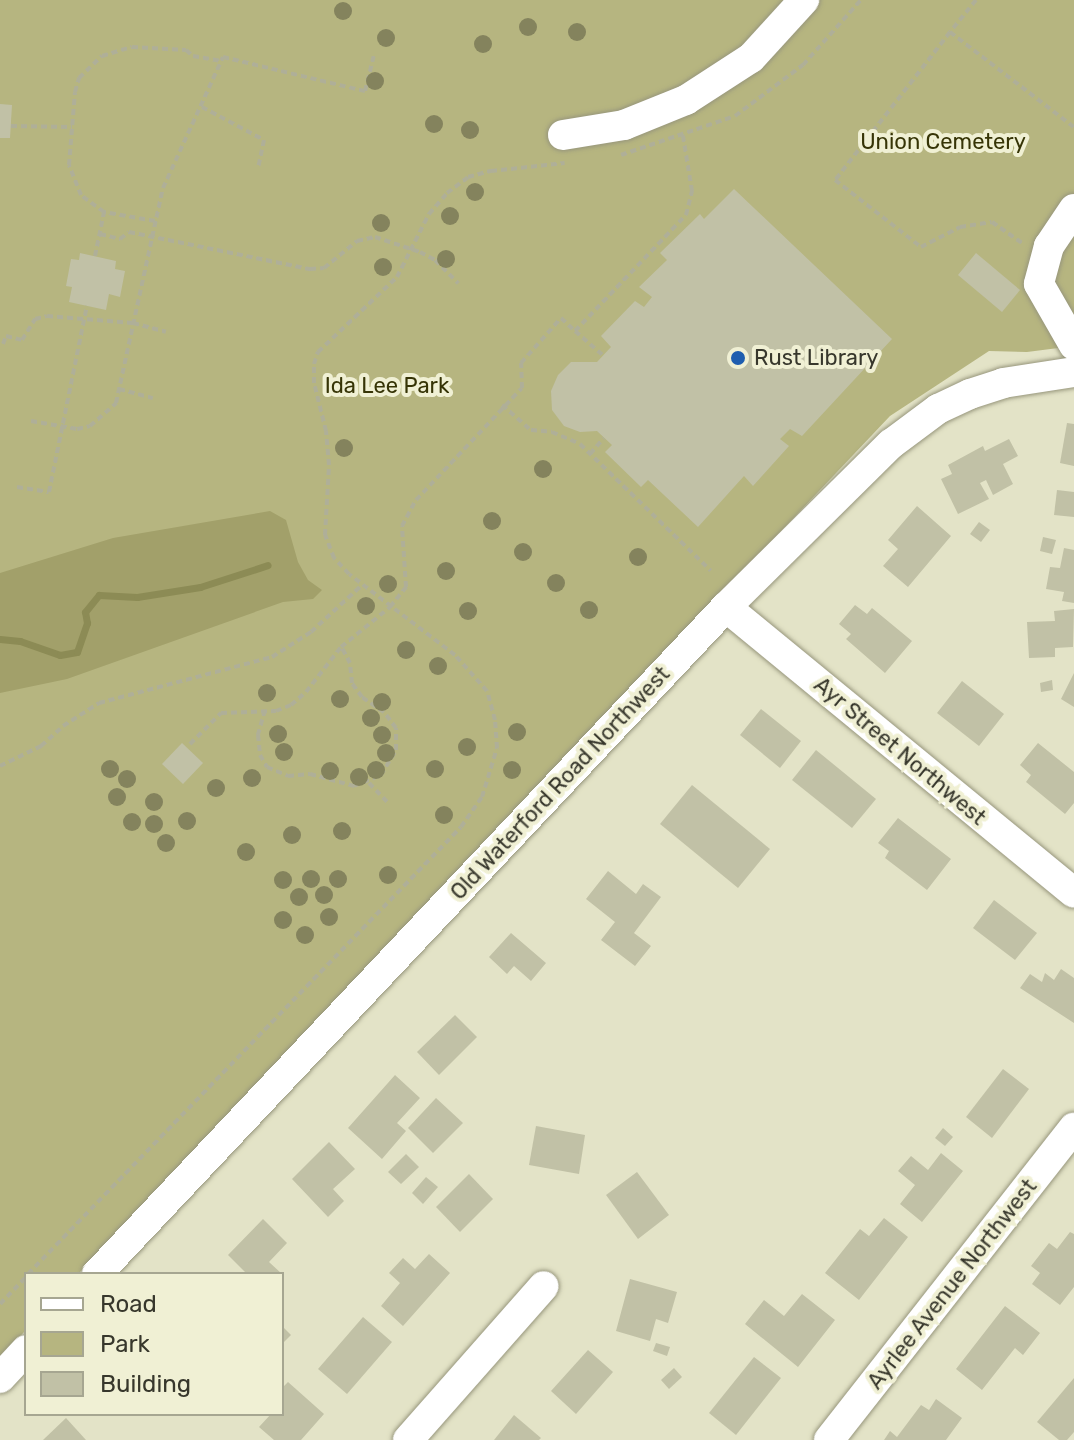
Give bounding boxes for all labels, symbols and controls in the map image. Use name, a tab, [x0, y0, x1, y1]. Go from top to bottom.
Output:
park label: Union Cemetery	[860, 129, 1026, 155]
place label: Rust Library	[754, 345, 878, 371]
marker: Rust Library	[729, 349, 747, 367]
park label: Ida Lee Park	[325, 373, 449, 399]
street label: Old Waterford Road Northwest	[445, 661, 675, 905]
street label: Ayr Street Northwest	[809, 671, 991, 831]
street label: Ayrlee Avenue Northwest	[862, 1173, 1042, 1395]
legend	[24, 1272, 284, 1416]
text: Road	[100, 1290, 157, 1318]
text: Park	[100, 1330, 150, 1358]
text: Building	[100, 1370, 191, 1398]

